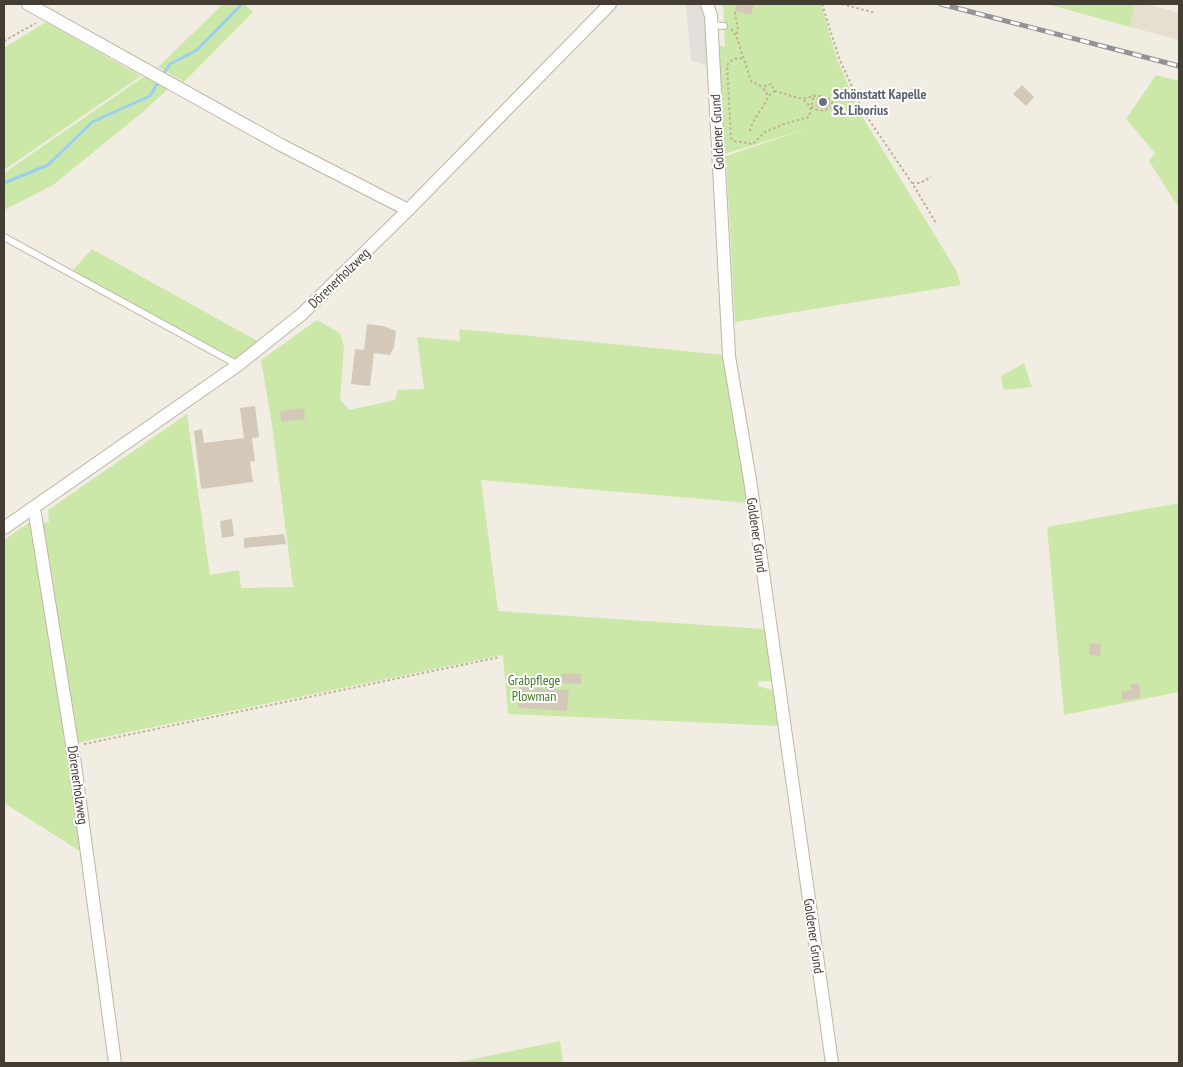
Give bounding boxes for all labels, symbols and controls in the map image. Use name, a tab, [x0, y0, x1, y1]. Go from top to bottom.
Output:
place label: Schönstatt Kapelle St. Liborius	[833, 85, 926, 119]
street label: Goldener Grund	[706, 94, 728, 170]
marker: Schönstatt Kapelle St. Liborius	[817, 96, 829, 108]
street label: Dörenerholzweg	[304, 244, 374, 312]
street label: Goldener Grund	[743, 496, 771, 574]
park label: Grabpflege Plowman	[508, 671, 560, 705]
street label: Dörenerholzweg	[64, 745, 92, 825]
street label: Goldener Grund	[800, 897, 828, 975]

